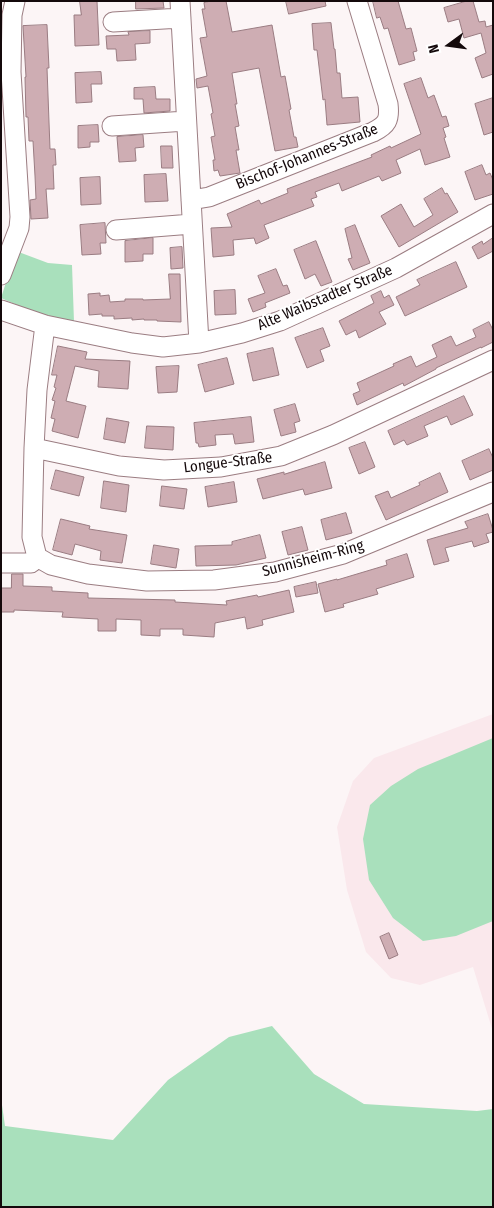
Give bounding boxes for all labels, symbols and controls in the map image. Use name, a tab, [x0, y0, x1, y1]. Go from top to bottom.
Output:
north arrow	[424, 20, 474, 70]
text: N	[425, 43, 443, 55]
street label: Bischof-Johannes-Straße	[233, 120, 381, 194]
street label: Alte Waibstadter Straße	[255, 261, 395, 335]
street label: Longue-Straße	[183, 449, 273, 477]
street label: Sunnisheim-Ring	[260, 537, 366, 581]

